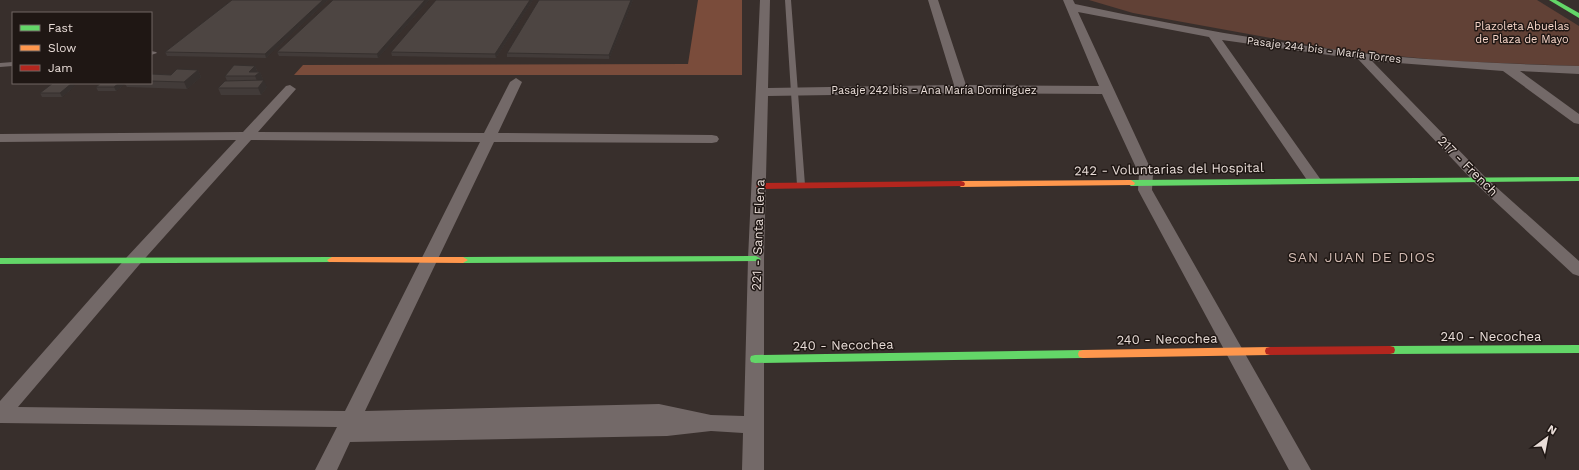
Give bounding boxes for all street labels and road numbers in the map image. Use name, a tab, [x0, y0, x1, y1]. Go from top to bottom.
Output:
street label: Pasaje 244 bis - María Torres	[1246, 34, 1402, 66]
street label: Pasaje 242 bis - Ana María Domínguez	[831, 84, 1037, 97]
street label: 217 - French	[1435, 133, 1501, 199]
street label: 242 - Voluntarias del Hospital	[1074, 160, 1264, 178]
street label: 221 - Santa Elena	[749, 178, 767, 291]
street label: 240 - Necochea	[1441, 329, 1542, 344]
street label: 240 - Necochea	[1116, 331, 1218, 347]
street label: 240 - Necochea	[792, 337, 894, 353]

